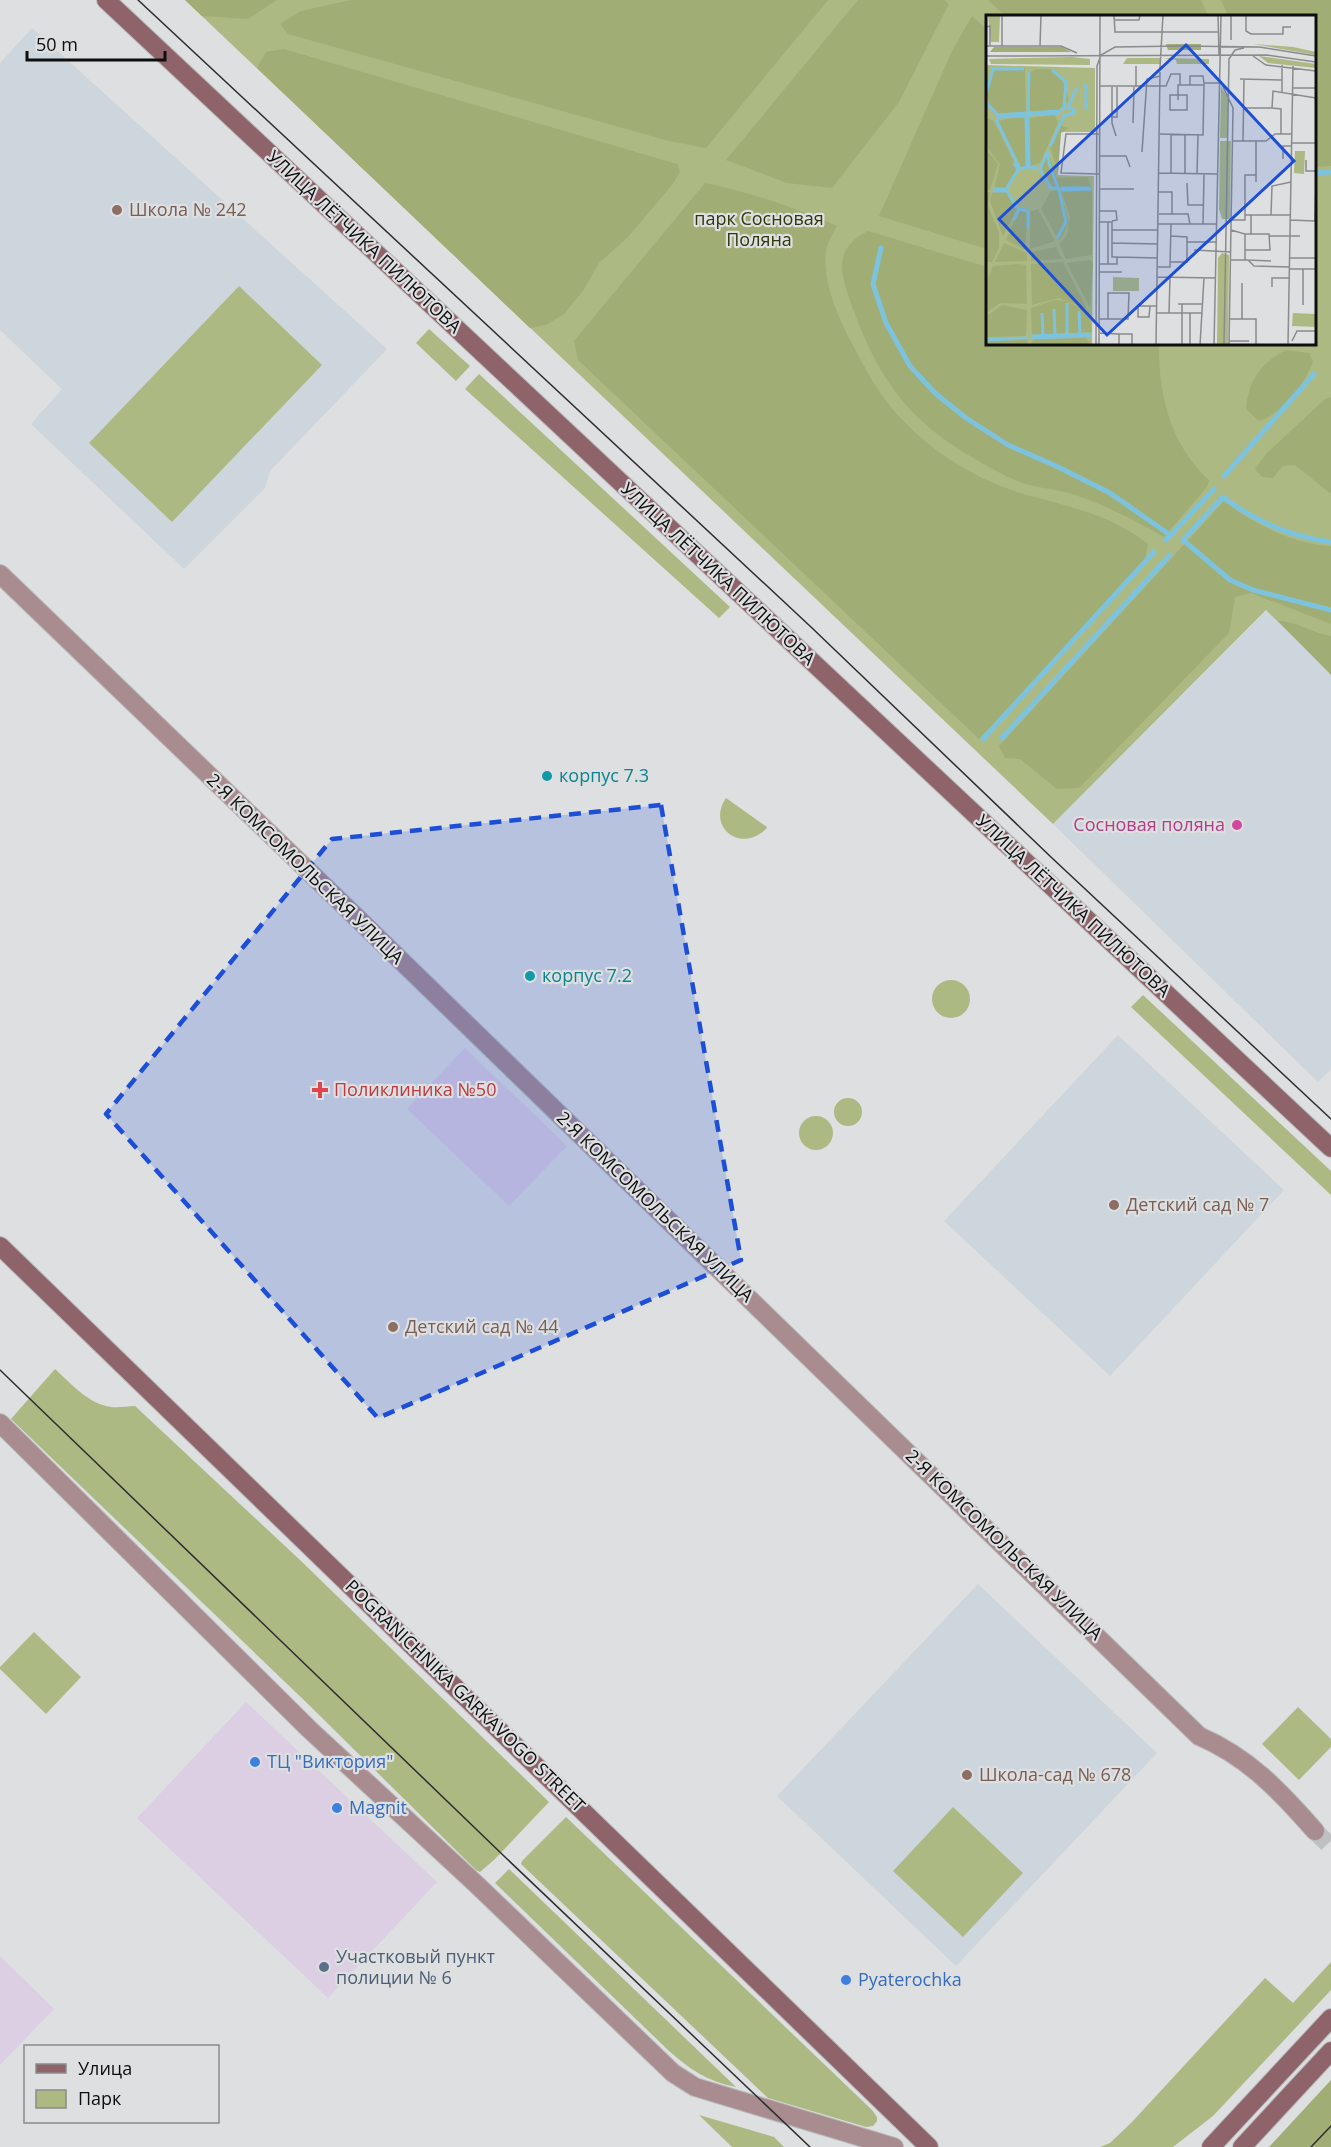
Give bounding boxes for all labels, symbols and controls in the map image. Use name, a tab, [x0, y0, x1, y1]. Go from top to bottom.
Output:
inset map	[986, 15, 1316, 345]
scale bar	[27, 24, 165, 62]
text: 50 m	[36, 32, 78, 56]
street label: УЛИЦА ЛЁТЧИКА ПИЛЮТОВА	[262, 145, 468, 338]
place label: Школа № 242	[129, 197, 247, 221]
marker: Школа № 242	[110, 203, 124, 217]
park label: парк Сосновая Поляна	[694, 206, 824, 251]
street label: УЛИЦА ЛЁТЧИКА ПИЛЮТОВА	[616, 477, 822, 670]
place label: корпус 7.3	[559, 763, 649, 787]
street label: 2-Я КОМСОМОЛЬСКАЯ УЛИЦА	[202, 768, 410, 969]
marker: корпус 7.3	[540, 769, 554, 783]
street label: УЛИЦА ЛЁТЧИКА ПИЛЮТОВА	[971, 809, 1177, 1002]
place label: Сосновая поляна	[1073, 812, 1225, 836]
marker: Сосновая поляна	[1230, 818, 1244, 832]
place label: корпус 7.2	[542, 963, 632, 987]
marker: корпус 7.2	[523, 969, 537, 983]
place label: Поликлиника №50	[334, 1077, 496, 1101]
marker: Поликлиника №50	[311, 1081, 329, 1099]
street label: 2-Я КОМСОМОЛЬСКАЯ УЛИЦА	[552, 1106, 760, 1307]
place label: Детский сад № 7	[1126, 1192, 1269, 1216]
marker: Детский сад № 7	[1107, 1198, 1121, 1212]
place label: Детский сад № 44	[405, 1314, 559, 1338]
marker: Детский сад № 44	[386, 1320, 400, 1334]
street label: 2-Я КОМСОМОЛЬСКАЯ УЛИЦА	[901, 1444, 1109, 1645]
street label: POGRANICHNIKA GARKAVOGO STREET	[341, 1574, 591, 1817]
place label: ТЦ "Виктория"	[267, 1749, 393, 1773]
marker: ТЦ "Виктория"	[248, 1755, 262, 1769]
place label: Школа-сад № 678	[979, 1762, 1131, 1786]
marker: Школа-сад № 678	[960, 1768, 974, 1782]
place label: Magnit	[349, 1795, 407, 1819]
marker: Magnit	[330, 1801, 344, 1815]
place label: Участковый пункт полиции № 6	[336, 1944, 495, 1989]
marker: Участковый пункт полиции № 6	[317, 1960, 331, 1974]
place label: Pyaterochka	[858, 1967, 962, 1991]
marker: Pyaterochka	[839, 1973, 853, 1987]
legend	[24, 2045, 219, 2123]
text: Улица	[78, 2056, 132, 2080]
text: Парк	[78, 2086, 122, 2110]

